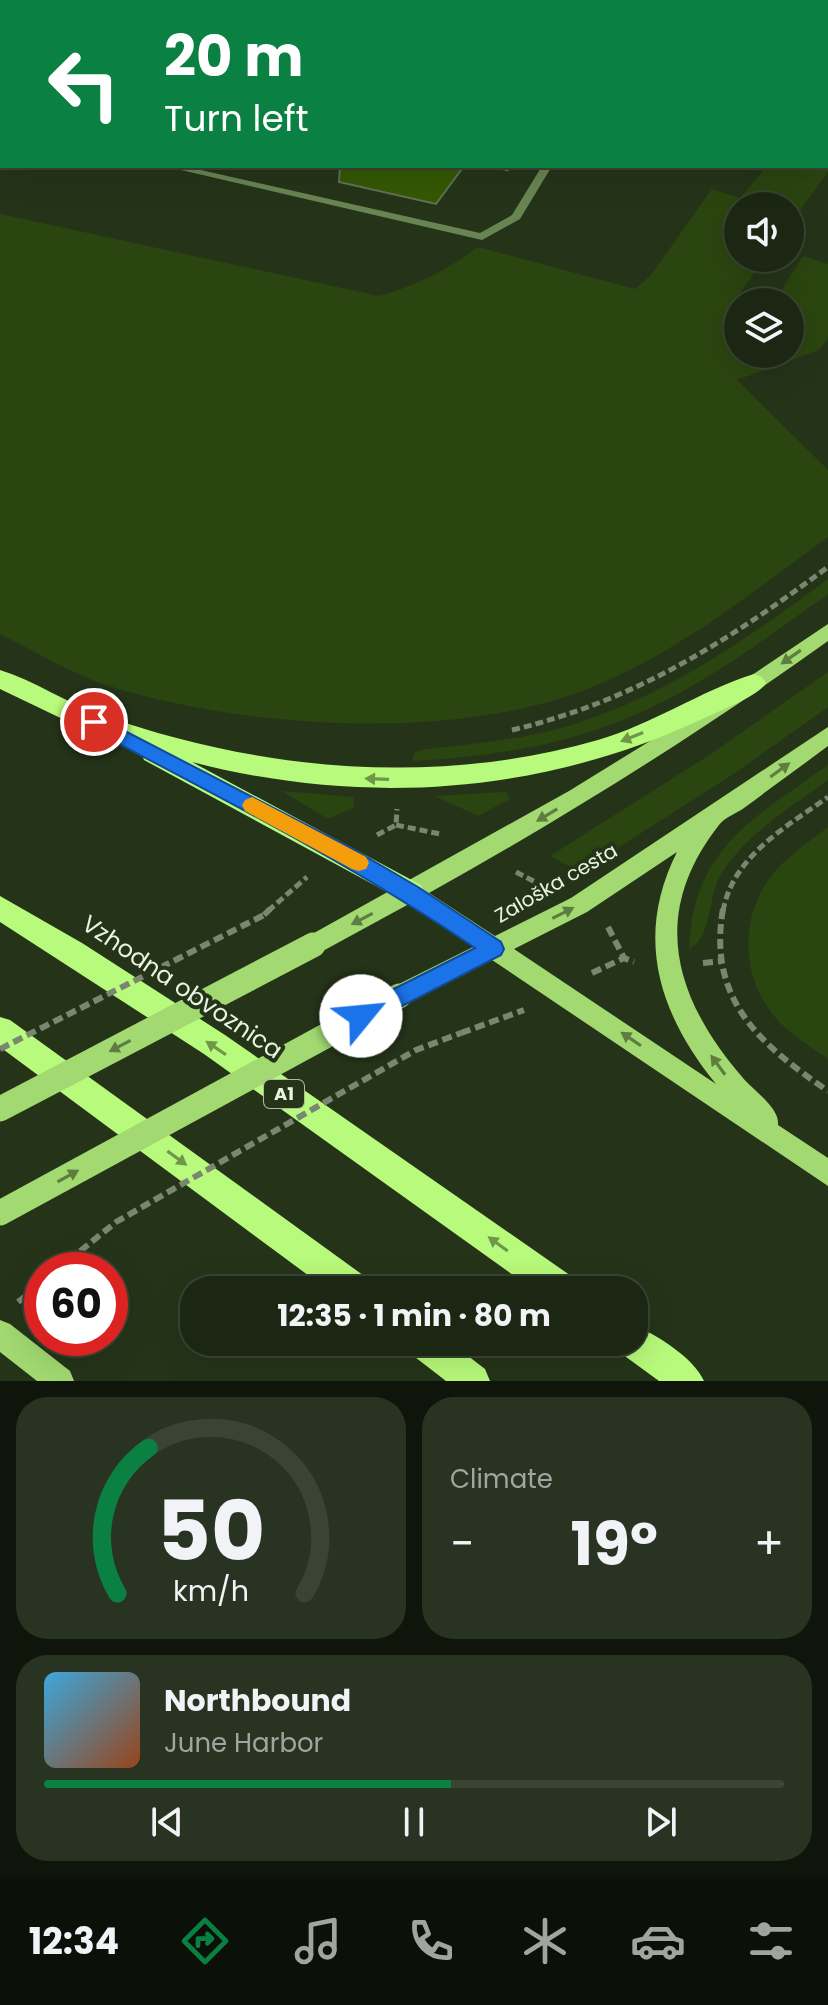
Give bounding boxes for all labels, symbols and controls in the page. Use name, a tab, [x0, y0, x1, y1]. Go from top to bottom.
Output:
text: 20 m	[164, 17, 304, 96]
icon: left	[32, 32, 136, 136]
text: Turn left	[164, 93, 309, 144]
map controls	[724, 192, 804, 368]
button: sound	[724, 192, 804, 272]
button: layers	[724, 288, 804, 368]
one-way arrow	[781, 649, 802, 664]
pin	[60, 688, 128, 756]
icon: arrive	[72, 700, 116, 744]
one-way arrow	[620, 731, 644, 744]
one-way arrow	[769, 763, 790, 778]
one-way arrow	[364, 772, 389, 785]
one-way arrow	[536, 808, 558, 822]
street label: Zaloška cesta	[489, 837, 623, 929]
one-way arrow	[552, 906, 575, 920]
street label: Vzhodna obvoznica	[75, 907, 289, 1066]
one-way arrow	[351, 911, 373, 925]
position arrow	[319, 974, 403, 1058]
one-way arrow	[620, 1032, 642, 1047]
one-way arrow	[109, 1039, 132, 1052]
one-way arrow	[205, 1041, 226, 1056]
one-way arrow	[711, 1055, 726, 1076]
road number: A1	[264, 1080, 304, 1108]
one-way arrow	[166, 1149, 187, 1165]
one-way arrow	[57, 1169, 80, 1183]
one-way arrow	[488, 1237, 509, 1253]
speed limit sign: 60	[24, 1252, 128, 1356]
text: 12:35 · 1 min · 80 m	[277, 1294, 551, 1337]
text: Climate	[450, 1461, 553, 1497]
text: 50	[157, 1473, 265, 1589]
text: 19°	[570, 1502, 658, 1586]
text: −	[450, 1513, 474, 1574]
text: +	[754, 1513, 784, 1574]
text: km/h	[173, 1571, 249, 1611]
text: Northbound	[164, 1679, 351, 1722]
text: June Harbor	[164, 1725, 323, 1761]
icon: previous	[145, 1800, 189, 1844]
icon: pause	[392, 1800, 436, 1844]
icon: next	[639, 1800, 683, 1844]
icon: directions	[177, 1913, 233, 1969]
icon: music	[290, 1913, 346, 1969]
icon: phone	[403, 1913, 459, 1969]
icon: climate	[517, 1913, 573, 1969]
icon: car	[630, 1913, 686, 1969]
icon: filters	[743, 1913, 799, 1969]
text: 12:34	[29, 1916, 119, 1967]

